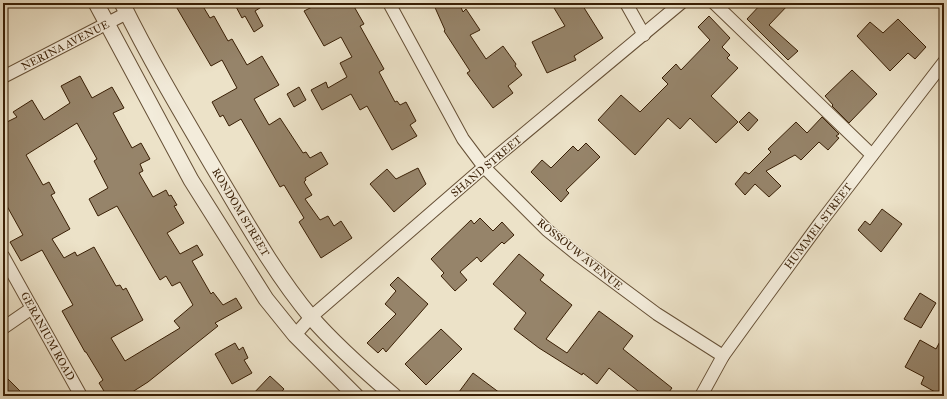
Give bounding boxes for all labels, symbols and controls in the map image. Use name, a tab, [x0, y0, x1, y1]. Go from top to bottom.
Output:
street label: NERINA AVENUE	[19, 18, 111, 73]
street label: SHAND STREET	[448, 133, 525, 200]
street label: RONDOM STREET	[209, 166, 272, 259]
street label: HUMMEL STREET	[782, 180, 855, 272]
street label: ROSSOUW AVENUE	[534, 216, 625, 293]
street label: GERANIUM ROAD	[18, 290, 77, 383]

